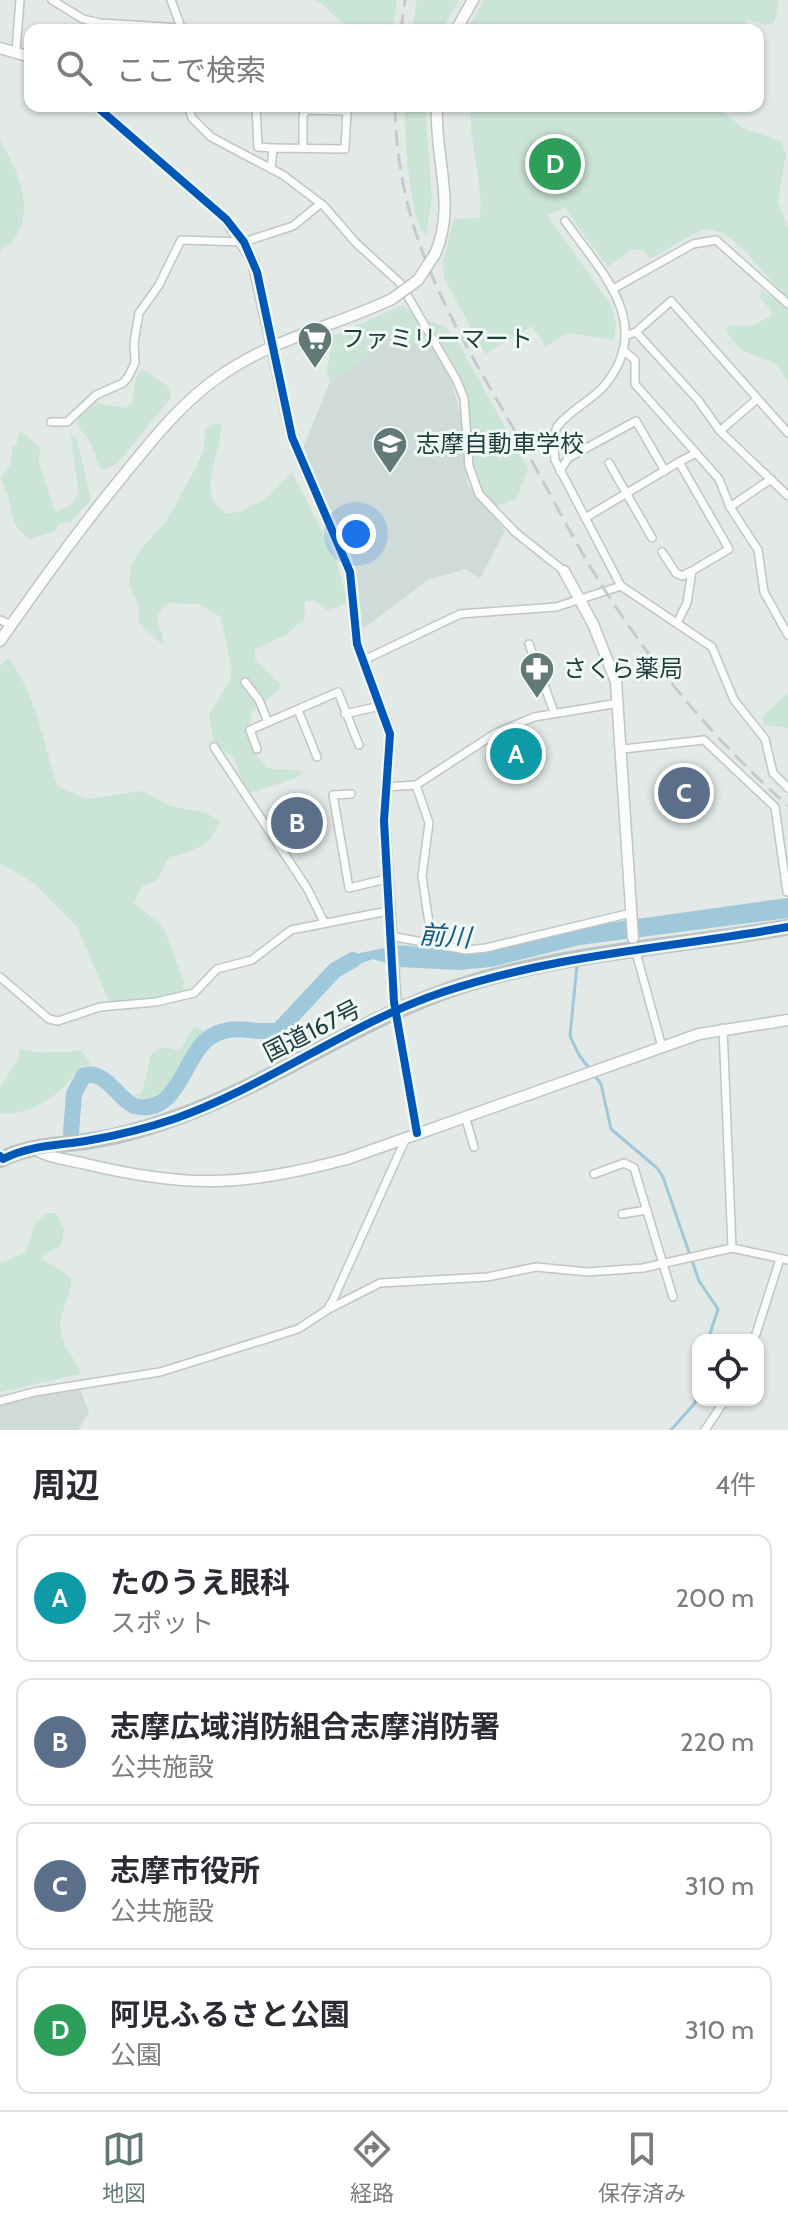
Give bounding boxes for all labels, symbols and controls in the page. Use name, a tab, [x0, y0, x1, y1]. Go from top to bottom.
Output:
search box	[24, 24, 764, 112]
icon: search	[52, 46, 96, 90]
text: ここで検索	[116, 52, 266, 89]
pin: D	[529, 134, 581, 194]
supermarket icon: ファミリーマート	[296, 320, 334, 370]
place label: ファミリーマート	[341, 324, 533, 353]
school or university icon: 志摩自動車学校	[371, 425, 409, 475]
place label: 志摩自動車学校	[416, 429, 584, 458]
your location	[336, 514, 376, 554]
pharmacy icon: さくら薬局	[518, 650, 556, 700]
place label: さくら薬局	[563, 654, 683, 683]
pin: A	[490, 724, 542, 784]
pin: C	[658, 763, 710, 823]
pin: B	[271, 793, 323, 853]
water label: 前川	[418, 918, 475, 954]
street label: 国道167号	[258, 994, 365, 1067]
map controls	[692, 1334, 764, 1406]
button: locate	[692, 1334, 764, 1406]
text: 周辺	[32, 1464, 100, 1506]
text: 4件	[715, 1469, 756, 1501]
text: たのうえ眼科	[110, 1564, 290, 1601]
text: A	[52, 1582, 68, 1614]
text: 200 m	[675, 1582, 754, 1614]
text: スポット	[110, 1607, 214, 1639]
text: 志摩広域消防組合志摩消防署	[110, 1708, 500, 1745]
text: B	[52, 1726, 68, 1758]
text: 220 m	[680, 1726, 754, 1758]
text: 公共施設	[110, 1751, 214, 1783]
text: 志摩市役所	[110, 1852, 260, 1889]
text: C	[52, 1870, 68, 1902]
text: 310 m	[685, 1870, 754, 1902]
text: 公共施設	[110, 1895, 214, 1927]
text: 阿児ふるさと公園	[110, 1996, 350, 2033]
text: D	[51, 2014, 69, 2046]
text: 310 m	[685, 2014, 754, 2046]
text: 公園	[110, 2039, 162, 2071]
tab: 地図	[102, 2127, 146, 2207]
tab: 経路	[350, 2127, 394, 2207]
tab: 保存済み	[598, 2127, 686, 2207]

